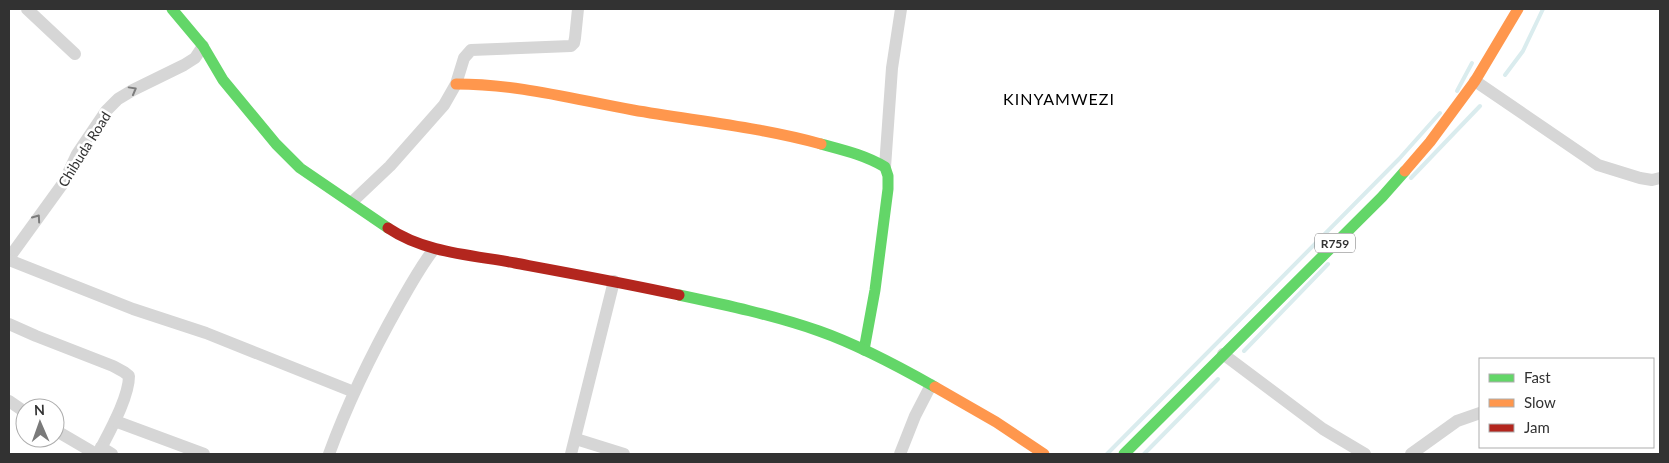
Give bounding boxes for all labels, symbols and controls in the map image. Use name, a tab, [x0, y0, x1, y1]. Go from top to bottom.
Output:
one-way arrow	[128, 86, 137, 96]
district label: KINYAMWEZI	[1003, 89, 1115, 108]
street label: Chibuda Road	[54, 108, 114, 190]
one-way arrow	[31, 214, 40, 224]
road number: R759	[1315, 234, 1355, 252]
legend	[1479, 358, 1654, 448]
text: Fast	[1524, 368, 1551, 386]
text: Slow	[1524, 393, 1556, 411]
north arrow	[15, 398, 65, 448]
text: N	[34, 401, 45, 418]
text: Jam	[1524, 418, 1550, 436]

